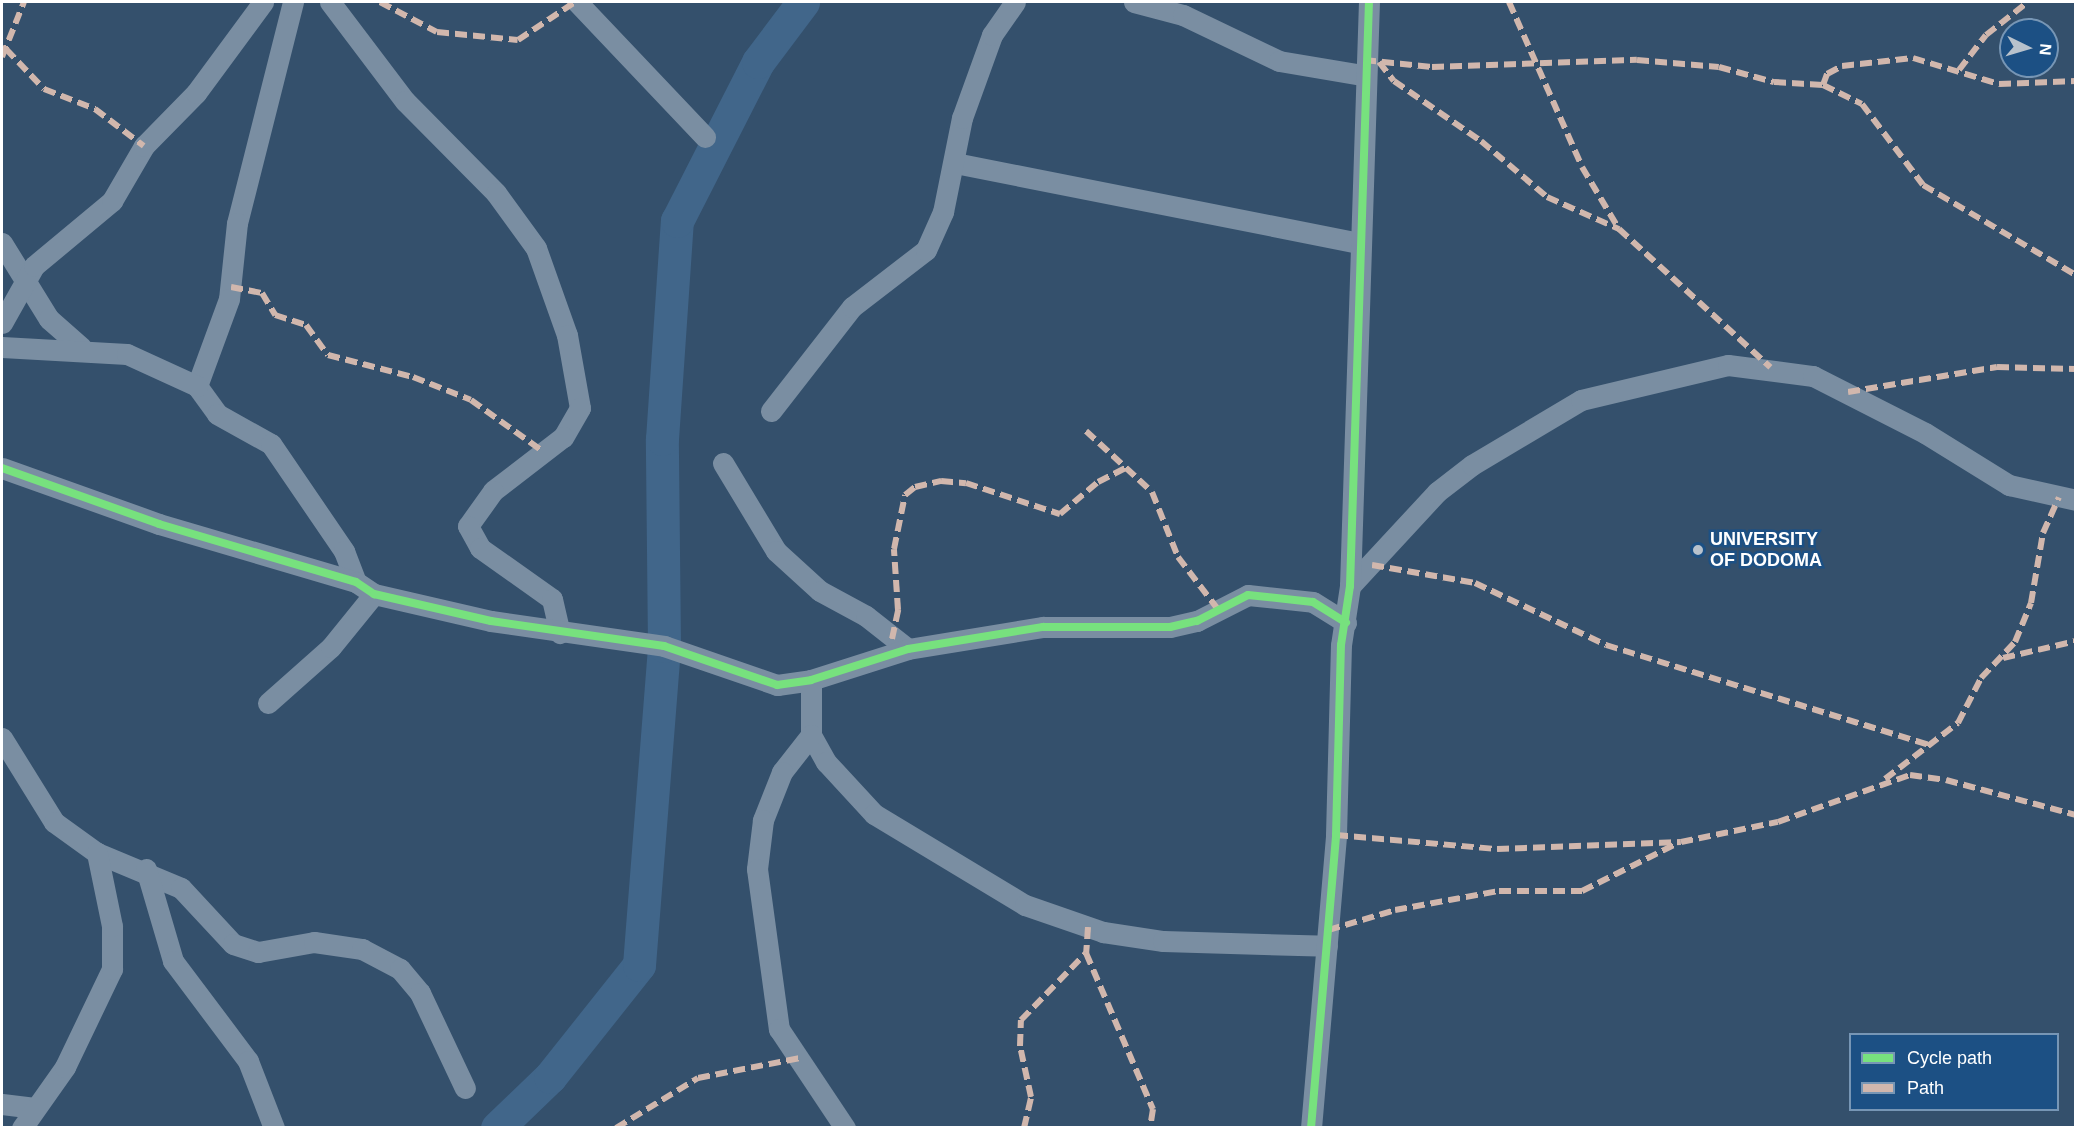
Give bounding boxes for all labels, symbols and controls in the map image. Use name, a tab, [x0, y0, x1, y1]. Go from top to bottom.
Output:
north arrow	[1999, 18, 2059, 78]
text: N	[2036, 43, 2054, 56]
place label: UNIVERSITY OF DODOMA	[1710, 529, 1822, 572]
marker: UNIVERSITY OF DODOMA	[1691, 543, 1705, 557]
legend	[1849, 1033, 2059, 1111]
text: Cycle path	[1907, 1048, 1992, 1068]
text: Path	[1907, 1078, 1944, 1098]

